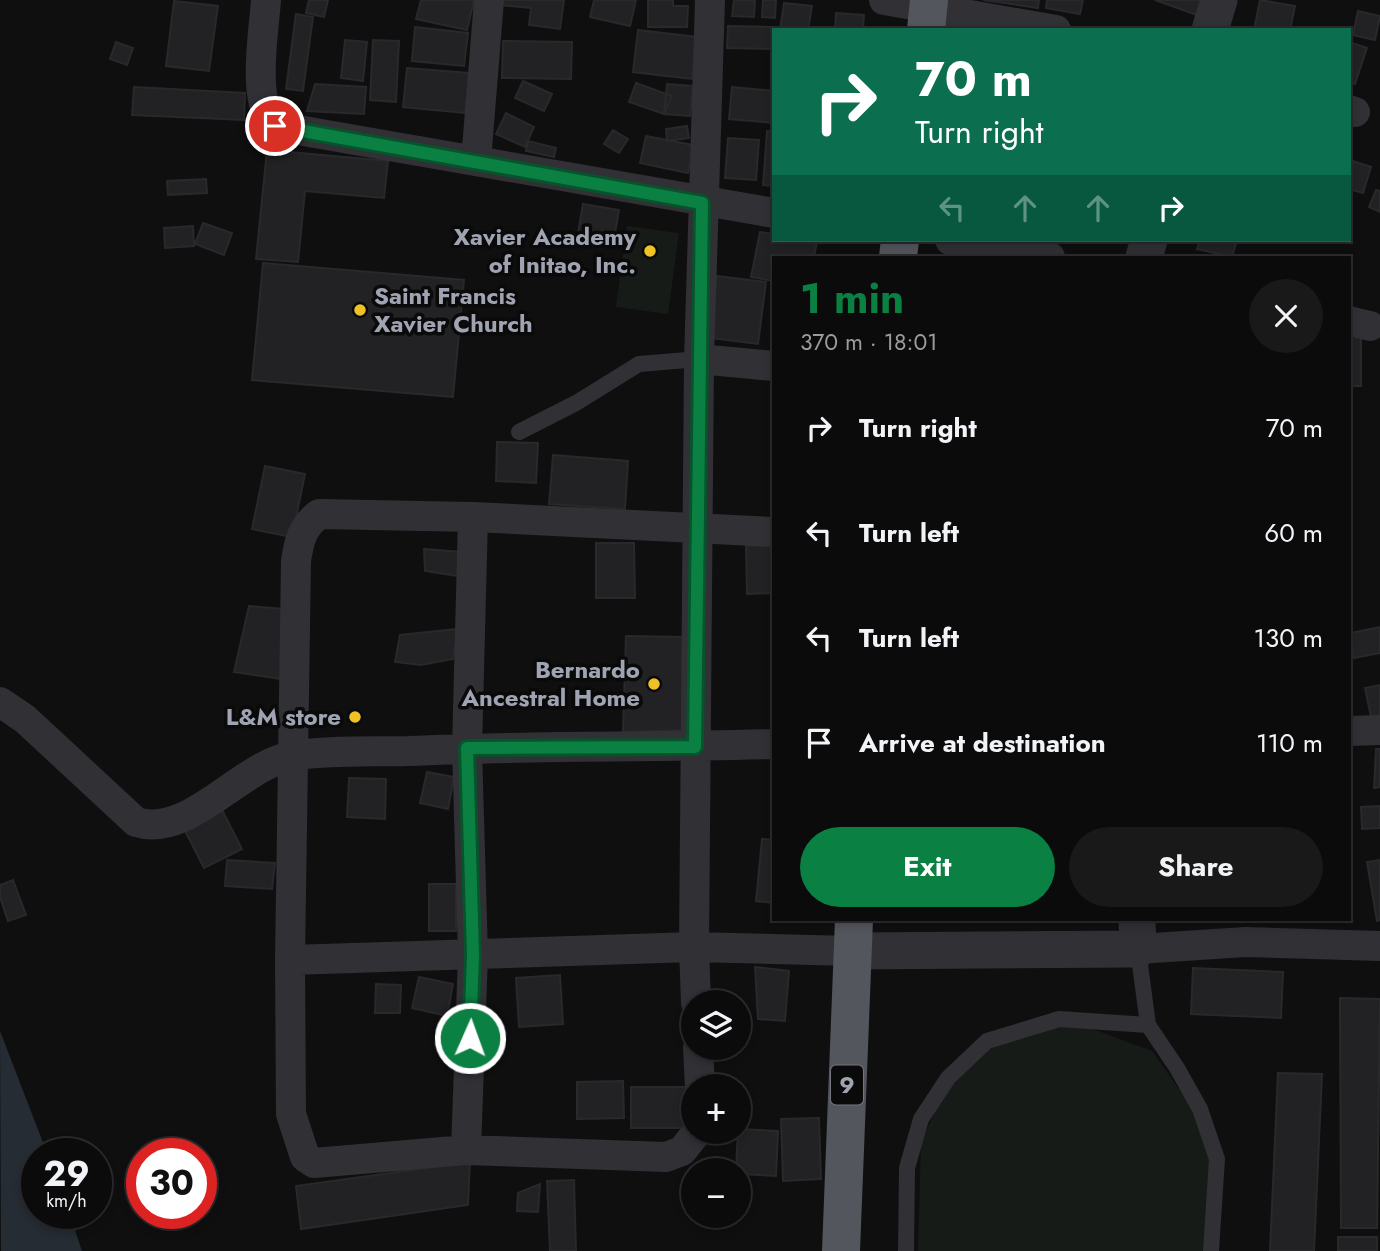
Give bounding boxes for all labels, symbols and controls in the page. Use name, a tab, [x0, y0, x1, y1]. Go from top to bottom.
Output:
text: 70 m	[915, 44, 1032, 114]
icon: right	[800, 56, 891, 147]
pin	[245, 96, 305, 156]
icon: arrive	[256, 107, 294, 145]
text: Turn right	[915, 109, 1044, 155]
icon: left	[933, 189, 971, 227]
icon: ahead	[1006, 189, 1044, 227]
icon: ahead	[1079, 189, 1117, 227]
icon: right	[1152, 189, 1190, 227]
place label: Xavier Academy of Initao, Inc.	[454, 219, 636, 282]
marker: Xavier Academy of Initao, Inc.	[642, 243, 658, 259]
text: 1 min	[800, 268, 904, 329]
place label: Saint Francis Xavier Church	[374, 278, 533, 341]
button: close	[1249, 279, 1323, 353]
marker: Saint Francis Xavier Church	[352, 302, 368, 318]
text: 370 m · 18:01	[800, 325, 938, 359]
icon: right	[800, 409, 838, 447]
text: Turn right	[859, 409, 977, 447]
text: 70 m	[1266, 409, 1323, 447]
icon: left	[800, 514, 838, 552]
text: Turn left	[859, 514, 959, 552]
text: 60 m	[1264, 514, 1323, 552]
icon: left	[800, 619, 838, 657]
text: Turn left	[859, 619, 959, 657]
text: 130 m	[1253, 619, 1323, 657]
place label: Bernardo Ancestral Home	[460, 652, 640, 715]
marker: Bernardo Ancestral Home	[646, 676, 662, 692]
place label: L&M store	[226, 699, 341, 734]
marker: L&M store	[347, 709, 363, 725]
icon: arrive	[800, 724, 838, 762]
text: Arrive at destination	[859, 724, 1106, 762]
text: 110 m	[1256, 724, 1323, 762]
button: Exit	[800, 827, 1055, 907]
button: Share	[1069, 827, 1323, 907]
map controls	[681, 990, 751, 1228]
button: layers	[681, 990, 751, 1060]
position arrow	[433, 1001, 507, 1075]
road number: 9	[831, 1066, 863, 1104]
button: +	[681, 1074, 751, 1144]
speed limit sign: 30	[126, 1138, 217, 1229]
text: 29	[43, 1149, 90, 1199]
button: −	[681, 1158, 751, 1228]
text: km/h	[46, 1188, 87, 1214]

